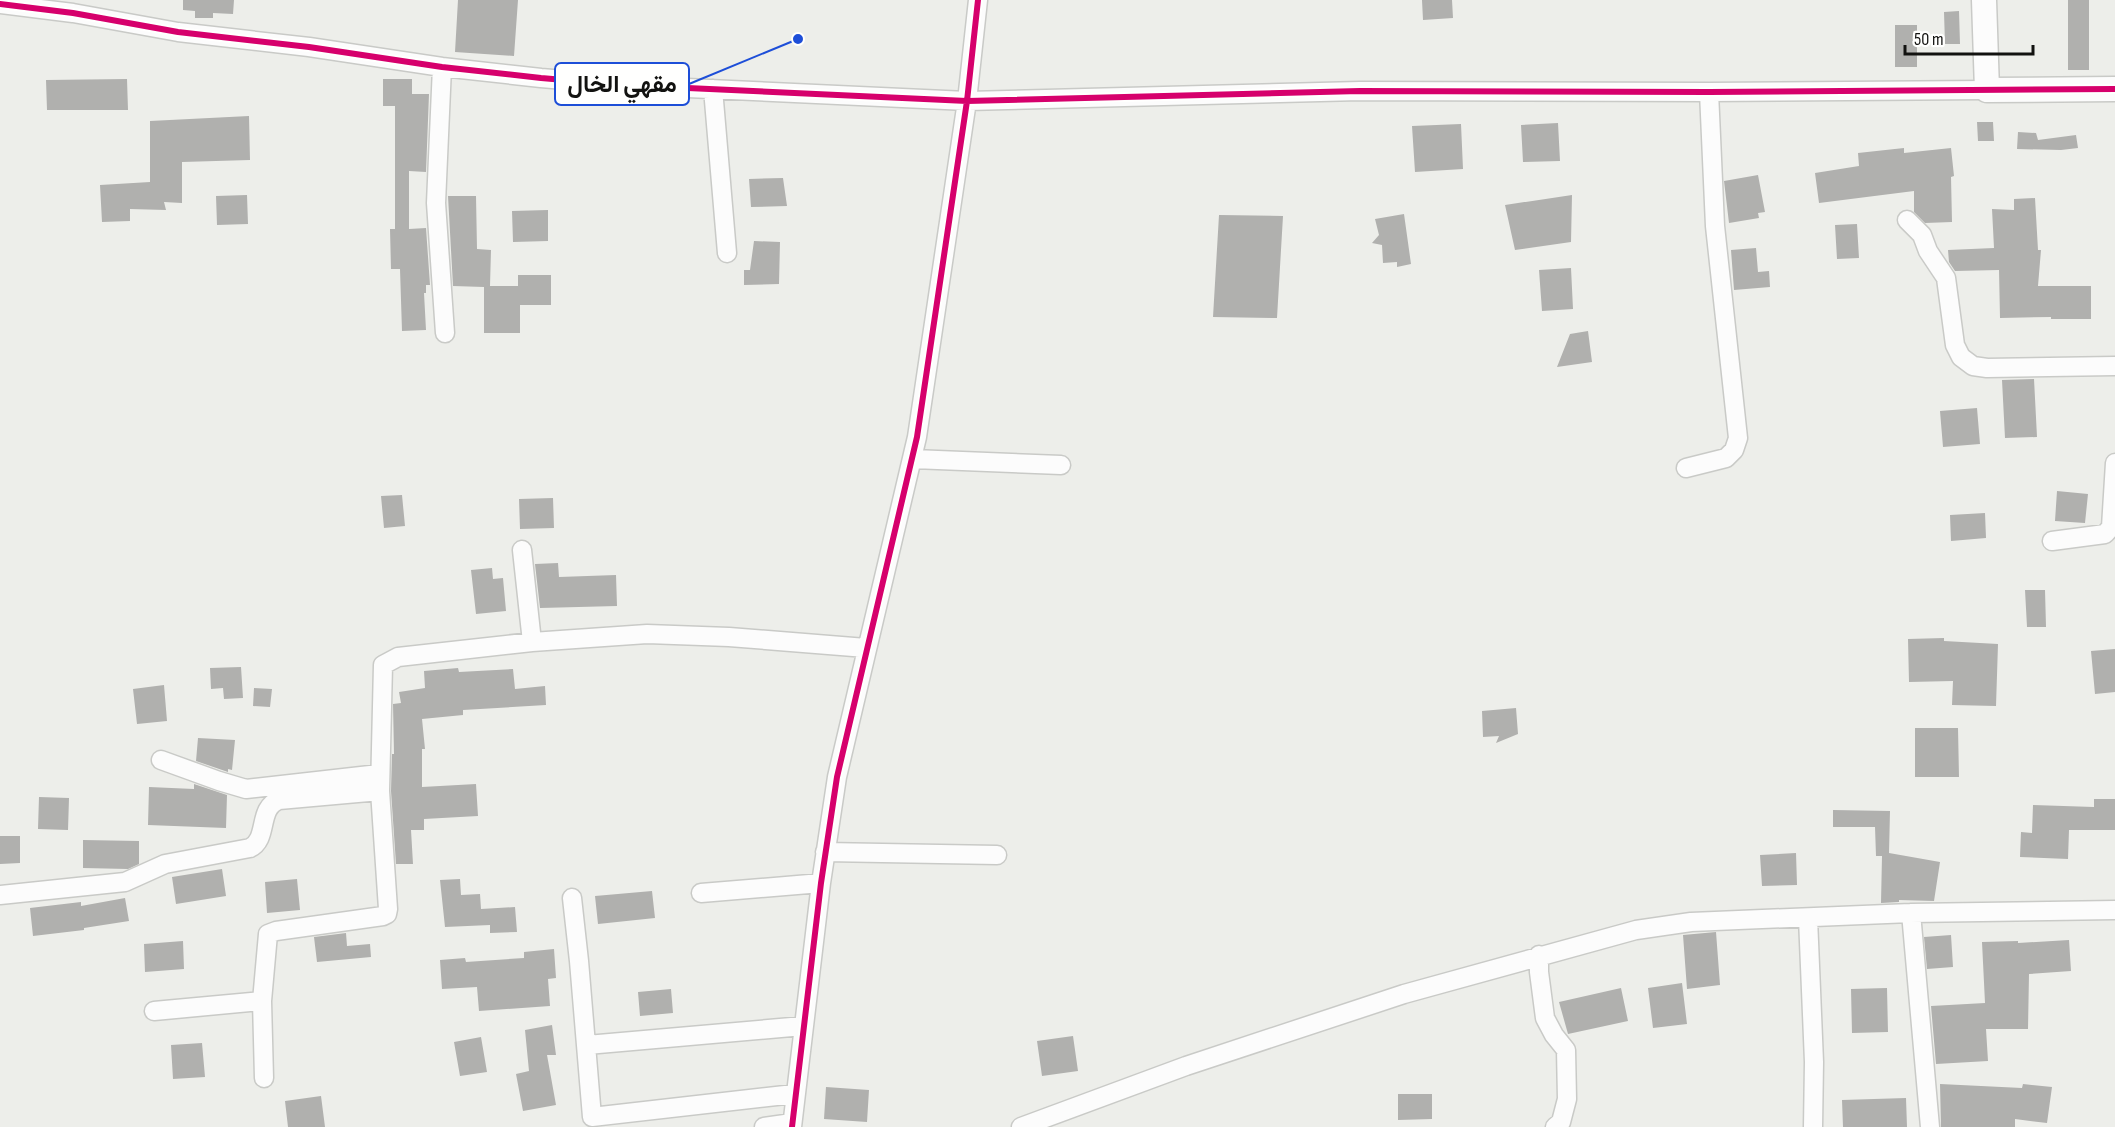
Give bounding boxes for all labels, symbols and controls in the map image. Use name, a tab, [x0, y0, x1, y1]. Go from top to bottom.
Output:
scale bar	[1905, 18, 2032, 56]
text: 50 m	[1914, 29, 1944, 50]
callout: مقهي الخال	[555, 63, 689, 105]
text: مقهي الخال	[567, 70, 677, 104]

